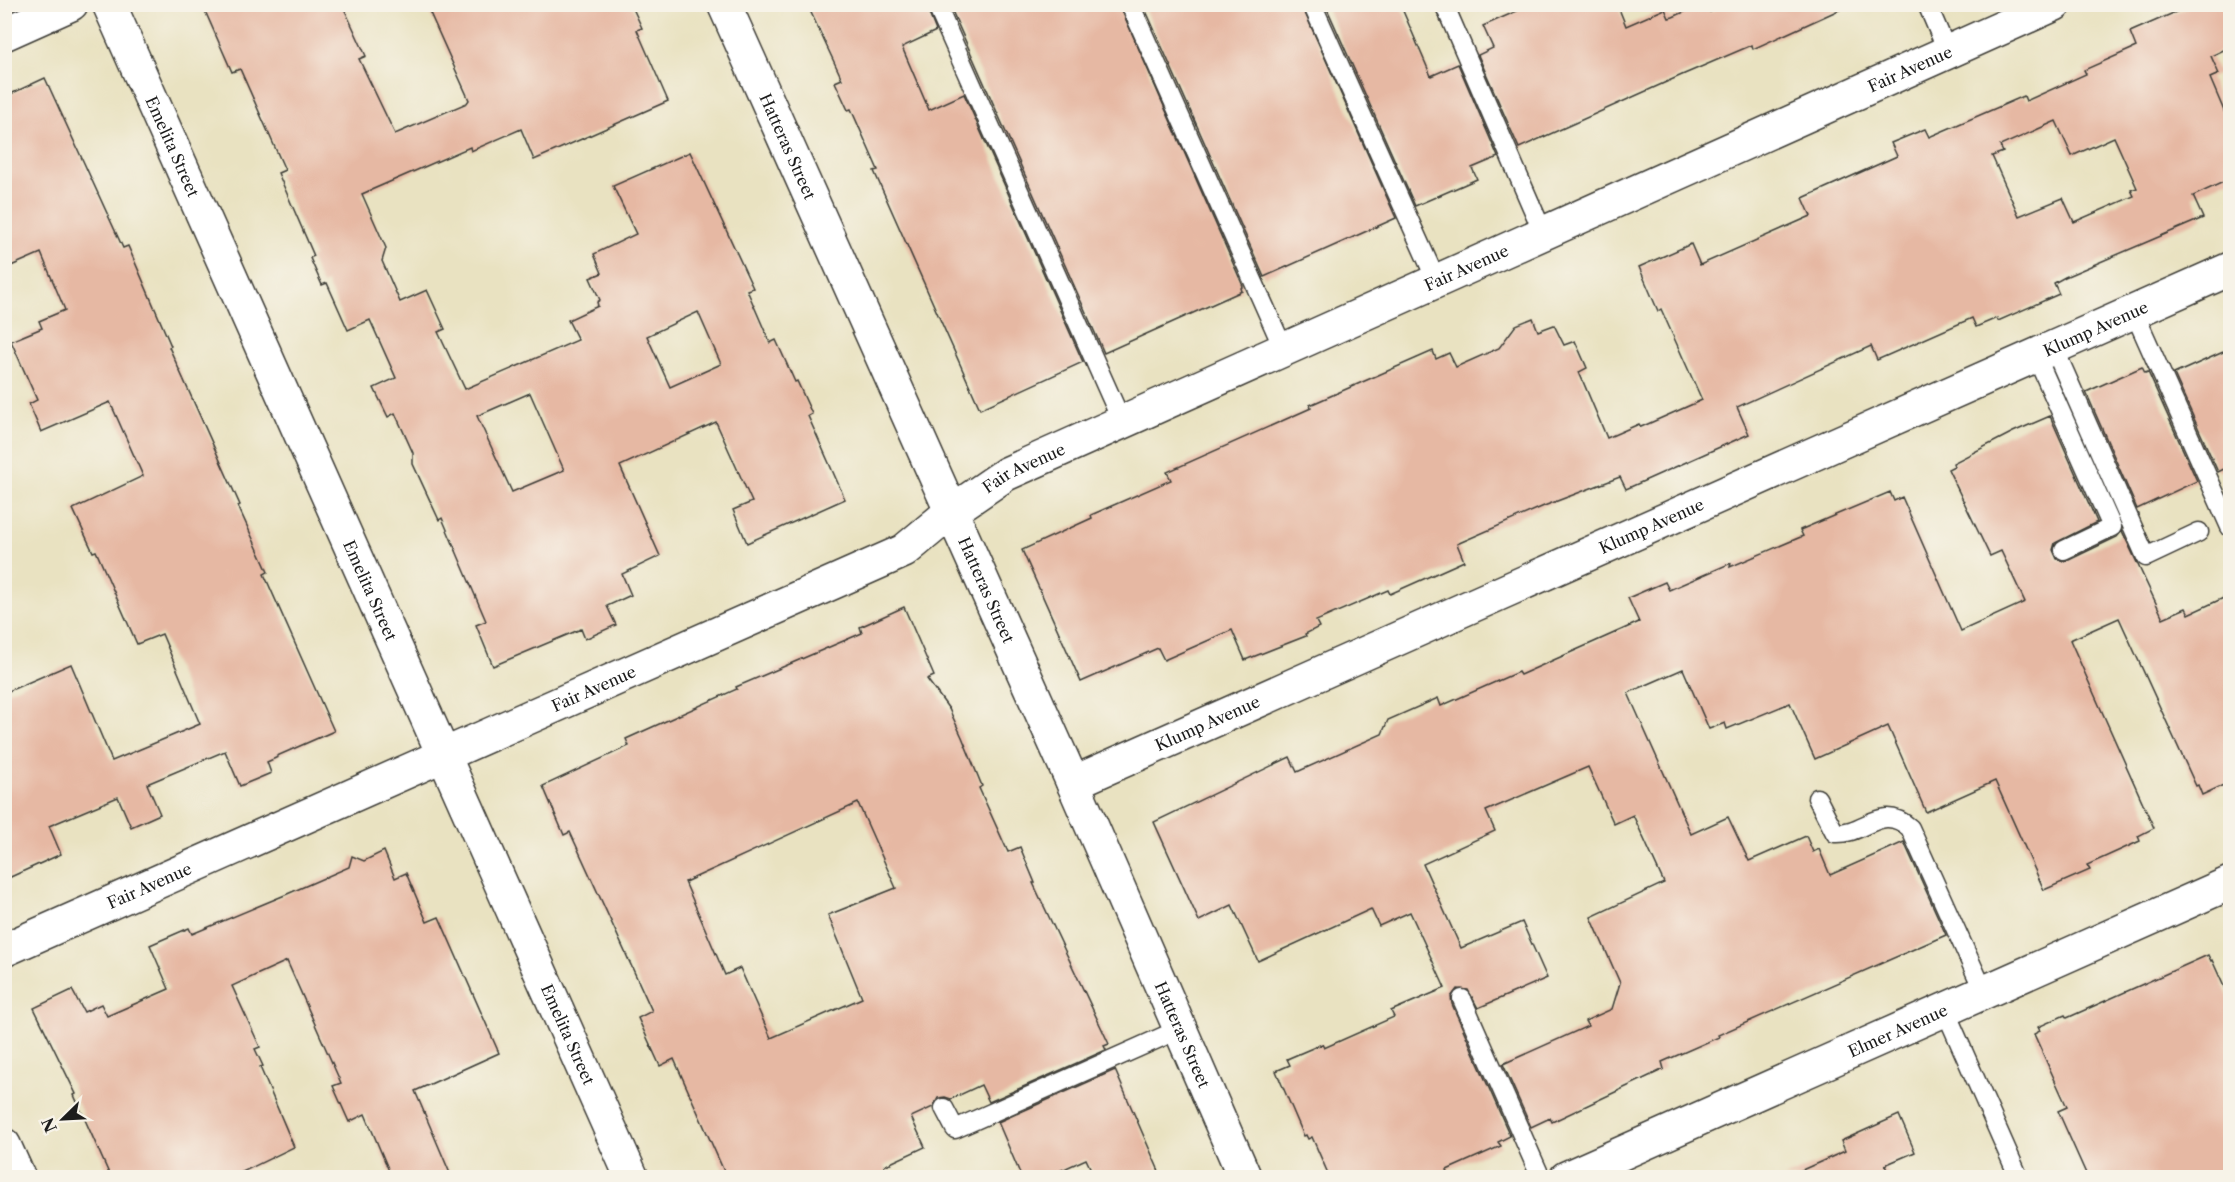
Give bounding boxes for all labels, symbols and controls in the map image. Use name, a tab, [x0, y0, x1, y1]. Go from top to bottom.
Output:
street label: Fair Avenue	[1865, 41, 1955, 97]
street label: Hatteras Street	[755, 90, 820, 203]
street label: Emelita Street	[141, 93, 204, 200]
street label: Fair Avenue	[1421, 240, 1512, 295]
street label: Klump Avenue	[2040, 297, 2151, 361]
street label: Fair Avenue	[978, 439, 1068, 497]
street label: Klump Avenue	[1596, 494, 1707, 558]
street label: Hatteras Street	[954, 534, 1019, 646]
street label: Emelita Street	[339, 537, 402, 644]
street label: Fair Avenue	[548, 661, 639, 716]
street label: Klump Avenue	[1152, 691, 1263, 755]
street label: Fair Avenue	[104, 858, 195, 913]
street label: Hatteras Street	[1151, 978, 1215, 1091]
street label: Emelita Street	[537, 981, 599, 1088]
street label: Elmer Avenue	[1845, 1000, 1951, 1061]
north arrow	[33, 1089, 93, 1149]
text: N	[37, 1115, 61, 1136]

